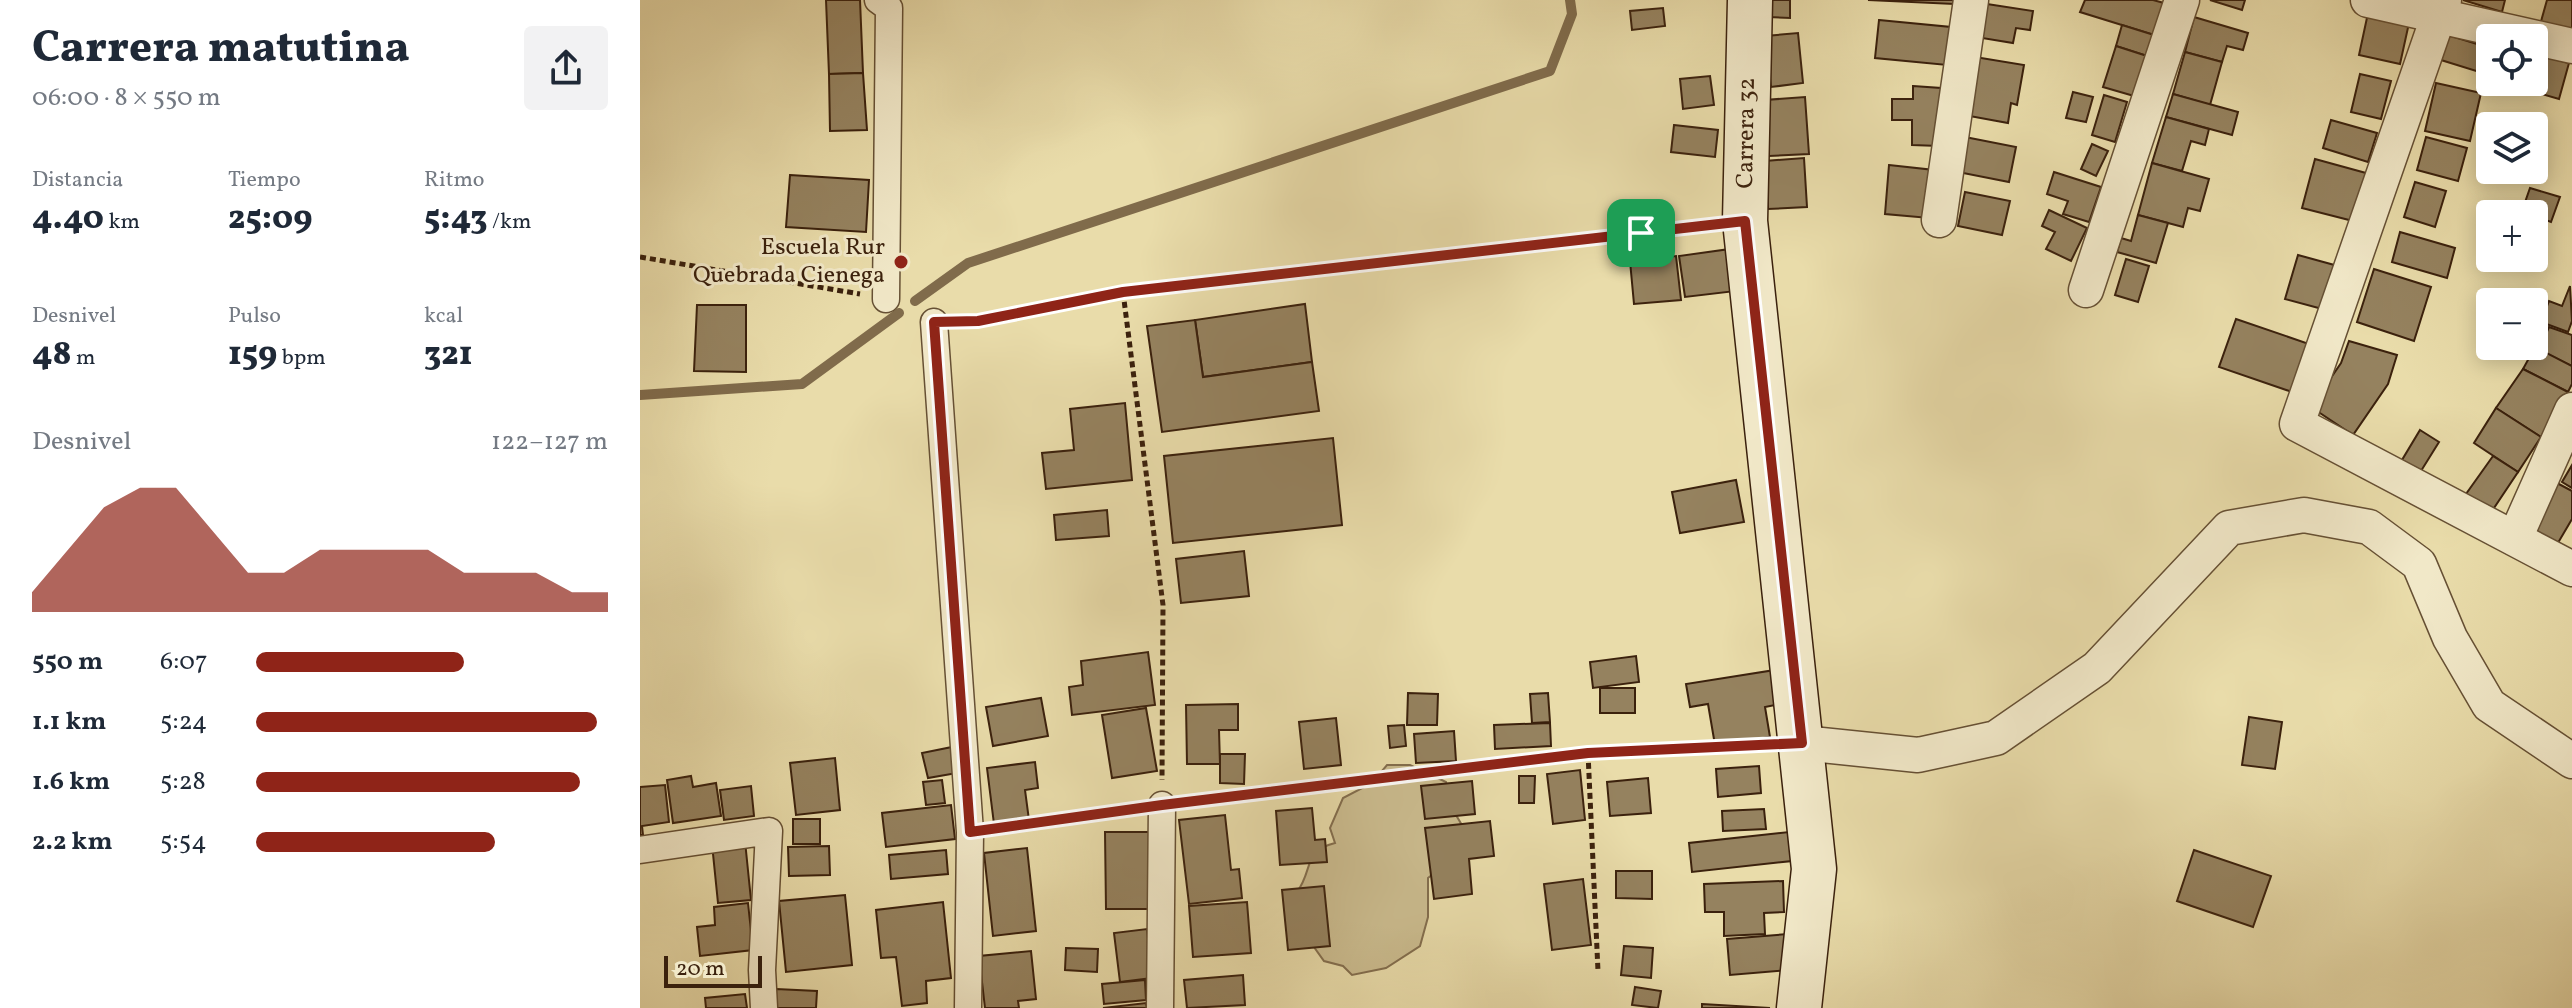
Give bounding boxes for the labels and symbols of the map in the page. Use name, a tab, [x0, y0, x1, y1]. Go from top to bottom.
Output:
street label: Carrera 32	[1729, 77, 1765, 189]
pin	[1607, 199, 1675, 267]
place label: Escuela Rur Quebrada Cienega	[693, 231, 885, 293]
marker: Escuela Rur Quebrada Cienega	[892, 253, 910, 271]
scale bar	[664, 952, 762, 988]

